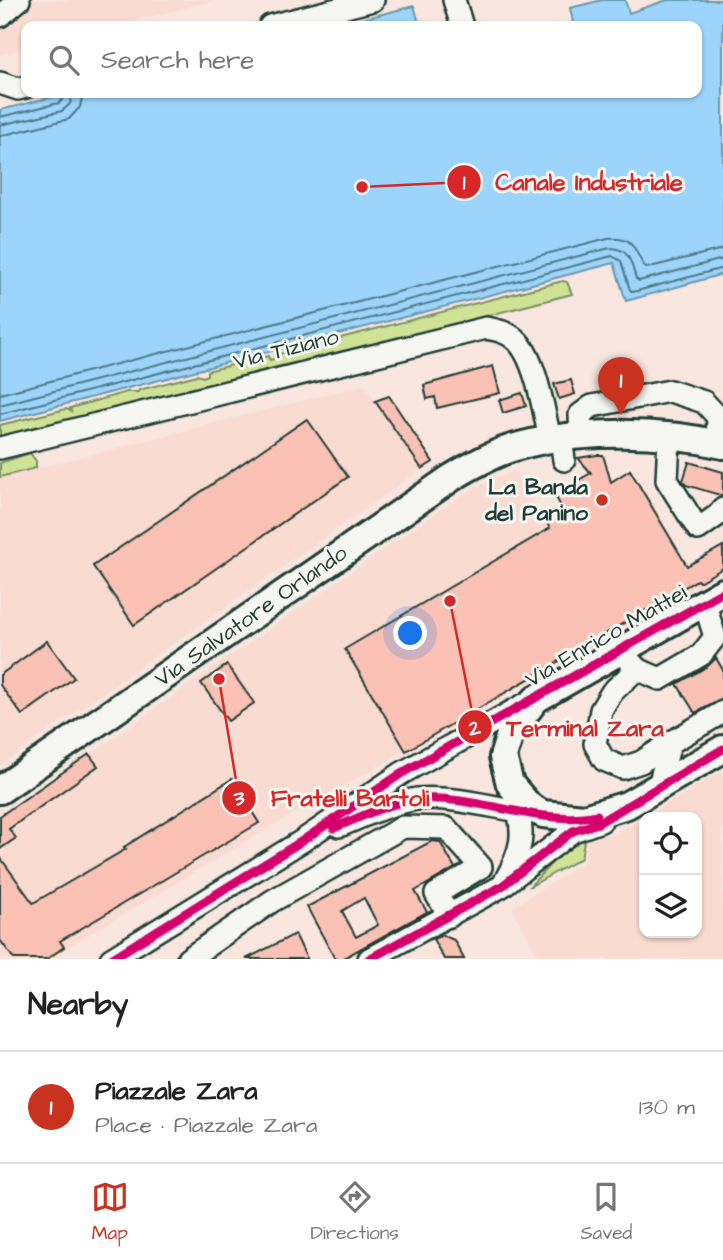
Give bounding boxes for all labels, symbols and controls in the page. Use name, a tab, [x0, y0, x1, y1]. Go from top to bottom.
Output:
search box	[21, 21, 702, 98]
icon: search	[45, 41, 83, 79]
text: Search here	[101, 42, 254, 78]
callout: Canale Industriale	[447, 159, 697, 204]
text: Canale Industriale	[495, 166, 683, 200]
text: 1	[463, 168, 466, 197]
street label: Via Tiziano	[230, 320, 342, 378]
pin: 1	[598, 357, 644, 415]
place label: La Banda del Panino	[484, 471, 588, 529]
marker: La Banda del Panino	[594, 492, 610, 508]
street label: Via Salvatore Orlando	[148, 537, 354, 695]
street label: Via Enrico Mattei	[519, 576, 693, 695]
your location	[393, 616, 427, 650]
callout: Terminal Zara	[458, 705, 678, 750]
text: Terminal Zara	[505, 712, 665, 746]
text: 2	[468, 714, 482, 743]
callout: Fratelli Bartoli	[222, 775, 444, 820]
text: Fratelli Bartoli	[271, 782, 430, 816]
text: 3	[233, 784, 245, 813]
map controls	[639, 812, 702, 938]
button: locate	[639, 812, 702, 875]
button: layers	[639, 875, 702, 938]
text: Nearby	[28, 984, 128, 1026]
text: Piazzale Zara	[95, 1073, 257, 1109]
text: 1	[50, 1091, 52, 1123]
text: 130 m	[639, 1091, 695, 1123]
text: Place · Piazzale Zara	[95, 1109, 317, 1141]
tab: Map	[91, 1178, 129, 1247]
tab: Directions	[310, 1178, 399, 1247]
tab: Saved	[580, 1178, 632, 1247]

